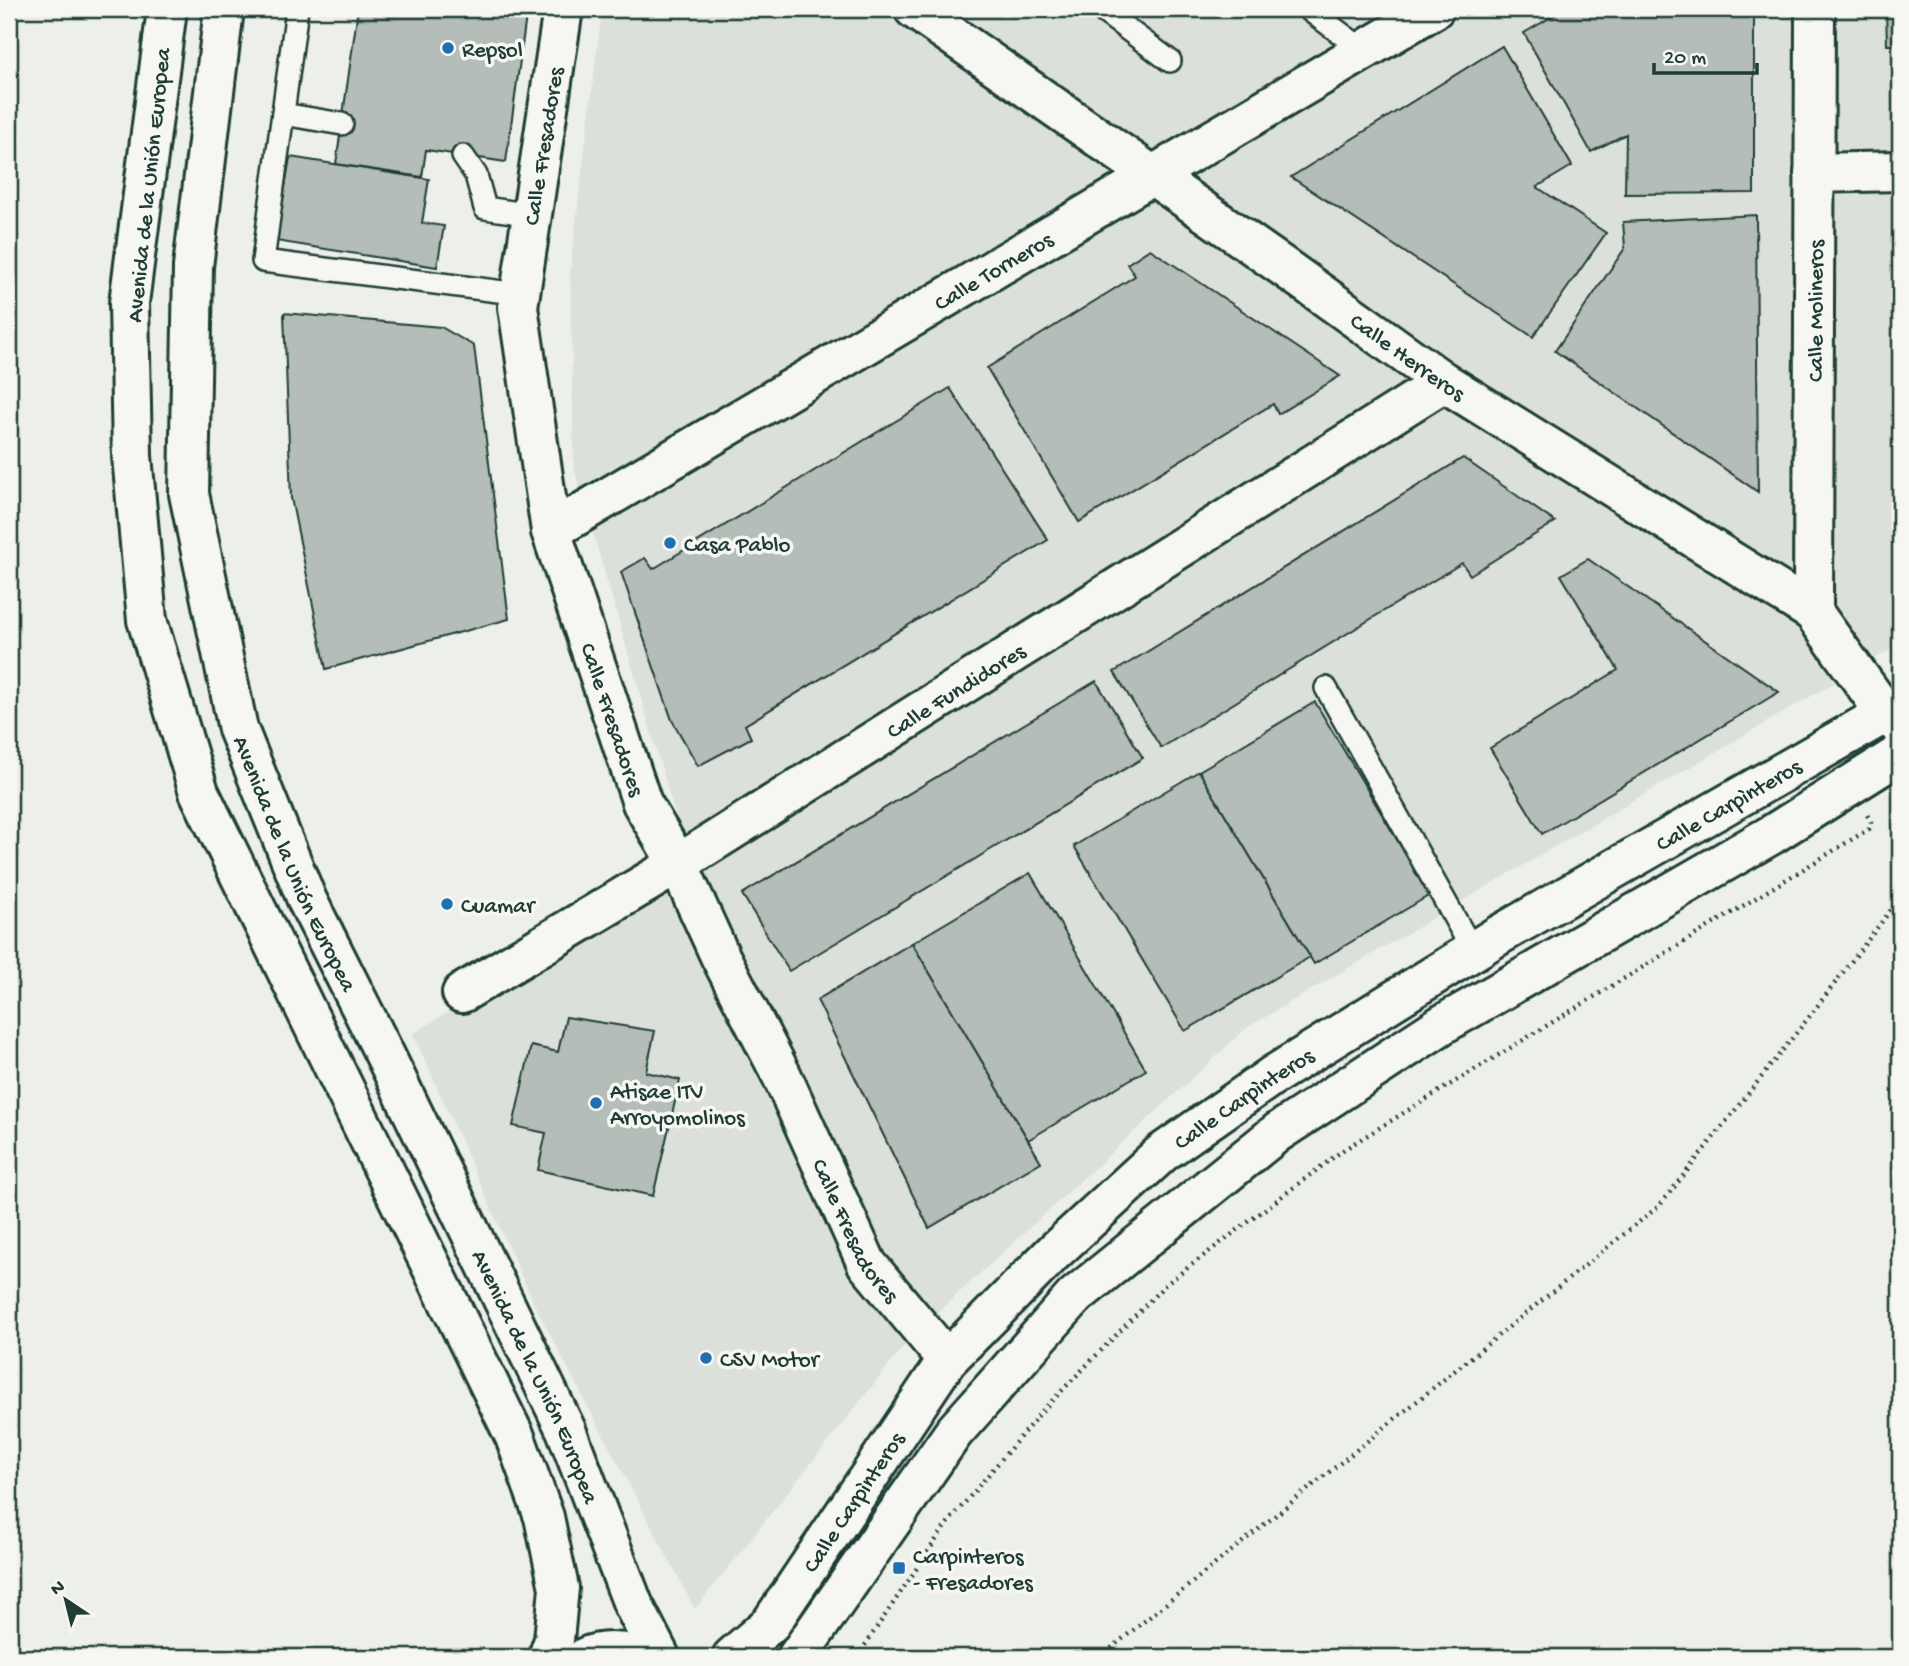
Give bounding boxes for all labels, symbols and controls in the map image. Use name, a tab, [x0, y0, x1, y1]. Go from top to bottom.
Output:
scale bar	[1654, 32, 1757, 76]
place label: Repsol	[462, 38, 523, 65]
marker: Repsol	[440, 40, 456, 56]
street label: Avenida de la Unión Europea	[123, 46, 178, 324]
text: 20 m	[1664, 47, 1706, 72]
street label: Calle Fresadores	[520, 65, 571, 227]
street label: Calle Torneros	[930, 227, 1059, 318]
street label: Calle Molineros	[1804, 239, 1831, 382]
street label: Calle Herreros	[1344, 309, 1469, 409]
place label: Casa Pablo	[684, 533, 791, 560]
marker: Casa Pablo	[662, 535, 678, 551]
street label: Calle Fundidores	[883, 639, 1032, 746]
street label: Calle Fresadores	[572, 640, 649, 801]
street label: Avenida de la Unión Europea	[225, 733, 361, 998]
street label: Calle Carpìnteros	[1652, 754, 1808, 859]
place label: Cuamar	[461, 894, 536, 921]
marker: Cuamar	[439, 896, 455, 912]
street label: Calle Carpìnteros	[1170, 1043, 1320, 1157]
place label: Atisae ITV Arroyomolinos	[610, 1080, 745, 1133]
marker: Atisae ITV Arroyomolinos	[588, 1095, 604, 1111]
street label: Calle Fresadores	[804, 1155, 904, 1310]
street label: Avenida de la Unión Europea	[464, 1246, 603, 1509]
place label: CSV Motor	[720, 1348, 821, 1375]
marker: CSV Motor	[698, 1350, 714, 1366]
street label: Calle Carpìnteros	[799, 1428, 912, 1579]
place label: Carpinteros - Fresadores	[913, 1545, 1033, 1598]
marker: Carpinteros - Fresadores	[891, 1560, 907, 1576]
north arrow	[32, 1564, 102, 1634]
text: N	[47, 1576, 70, 1602]

